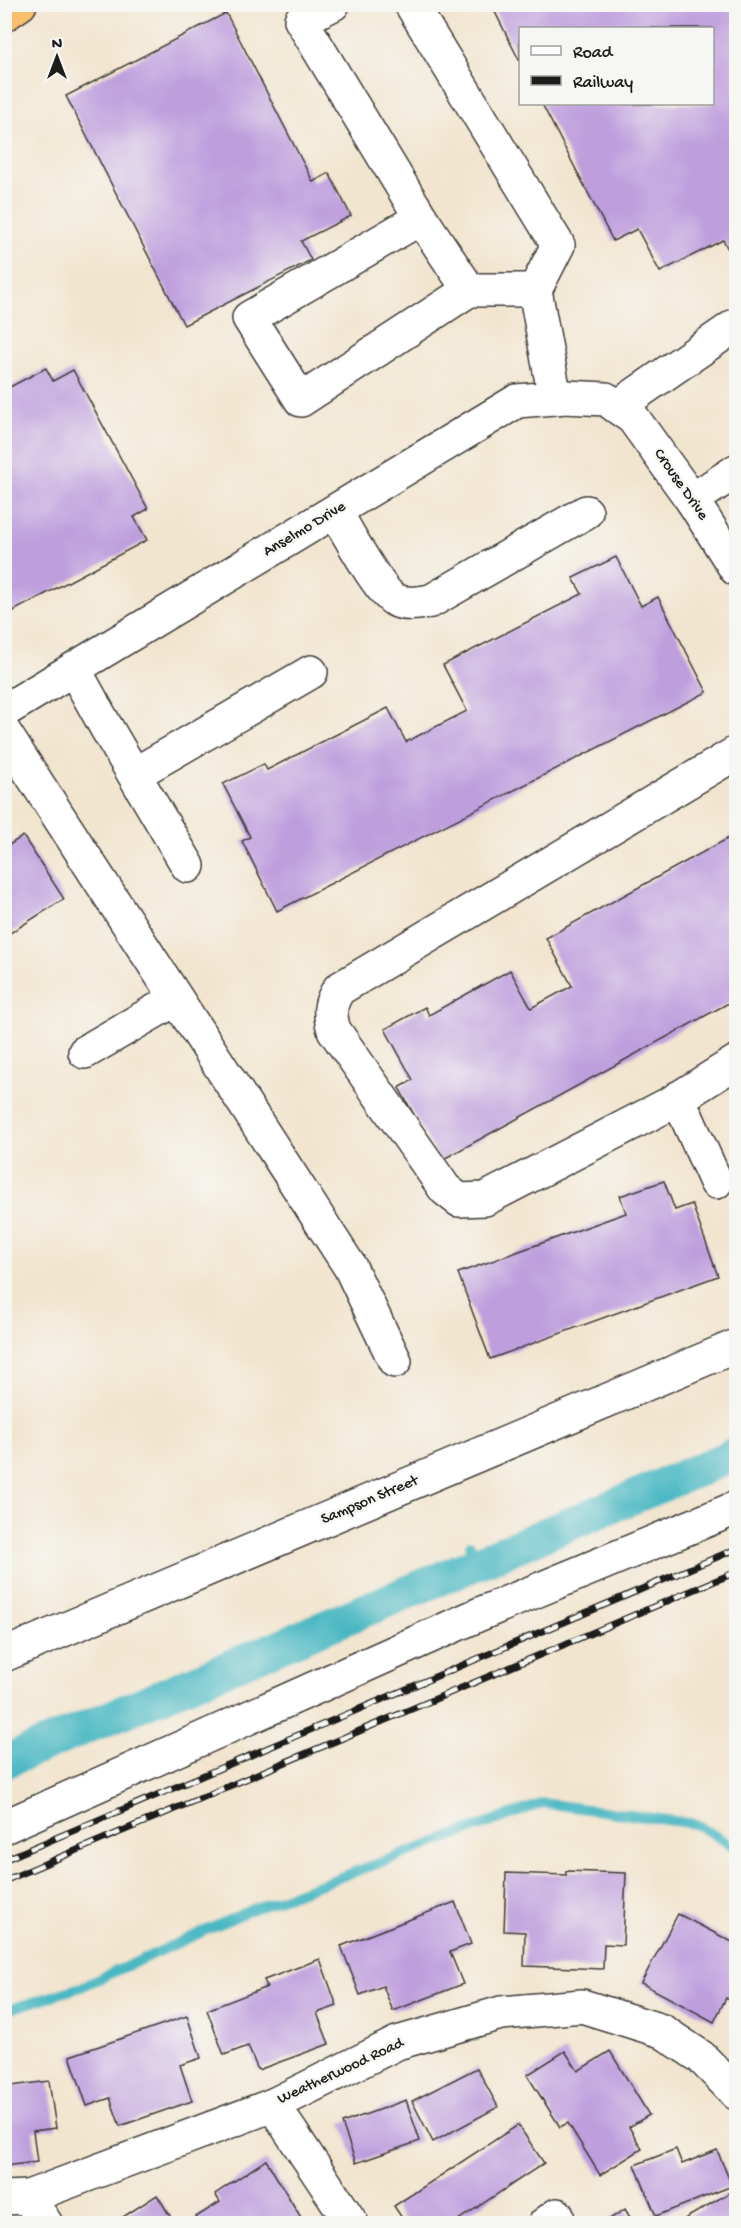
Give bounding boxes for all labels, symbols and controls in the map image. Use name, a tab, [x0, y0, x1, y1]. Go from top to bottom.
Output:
north arrow	[27, 27, 87, 87]
legend	[519, 27, 714, 105]
text: N	[52, 36, 63, 55]
text: Road	[573, 43, 614, 64]
text: Railway	[573, 73, 633, 94]
street label: Crouse Drive	[648, 446, 712, 525]
street label: Anselmo Drive	[260, 498, 350, 562]
street label: Sampson Street	[319, 1471, 423, 1530]
street label: Weatherwood Road	[275, 2034, 409, 2110]

